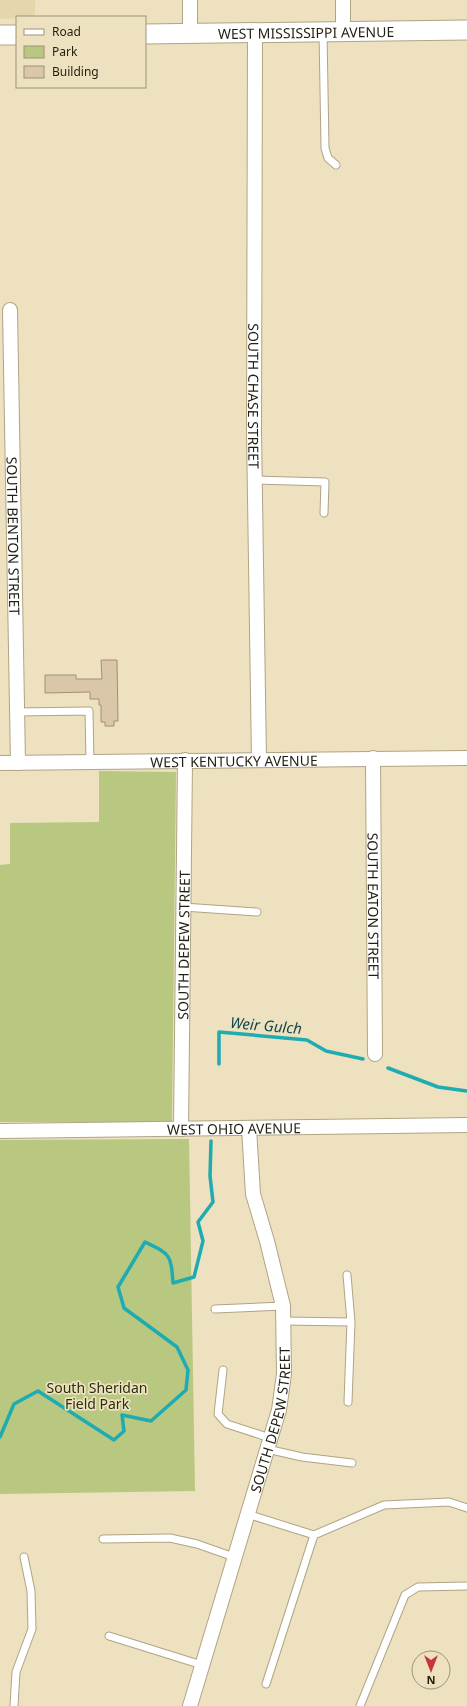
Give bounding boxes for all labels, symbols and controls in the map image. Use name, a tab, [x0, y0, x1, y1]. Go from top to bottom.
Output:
legend	[16, 16, 146, 88]
street label: WEST MISSISSIPPI AVENUE	[218, 21, 394, 43]
text: Road	[52, 23, 81, 40]
text: Park	[52, 43, 78, 60]
text: Building	[52, 63, 99, 80]
street label: SOUTH CHASE STREET	[244, 323, 264, 469]
street label: SOUTH BENTON STREET	[3, 457, 25, 616]
street label: WEST KENTUCKY AVENUE	[150, 750, 318, 771]
street label: SOUTH EATON STREET	[364, 833, 384, 980]
street label: SOUTH DEPEW STREET	[173, 870, 193, 1020]
water label: Weir Gulch	[229, 1012, 303, 1038]
street label: WEST OHIO AVENUE	[167, 1118, 301, 1138]
street label: SOUTH DEPEW STREET	[245, 1346, 294, 1495]
park label: South Sheridan Field Park	[47, 1378, 147, 1413]
north arrow	[411, 1650, 451, 1690]
text: N	[427, 1673, 435, 1688]

